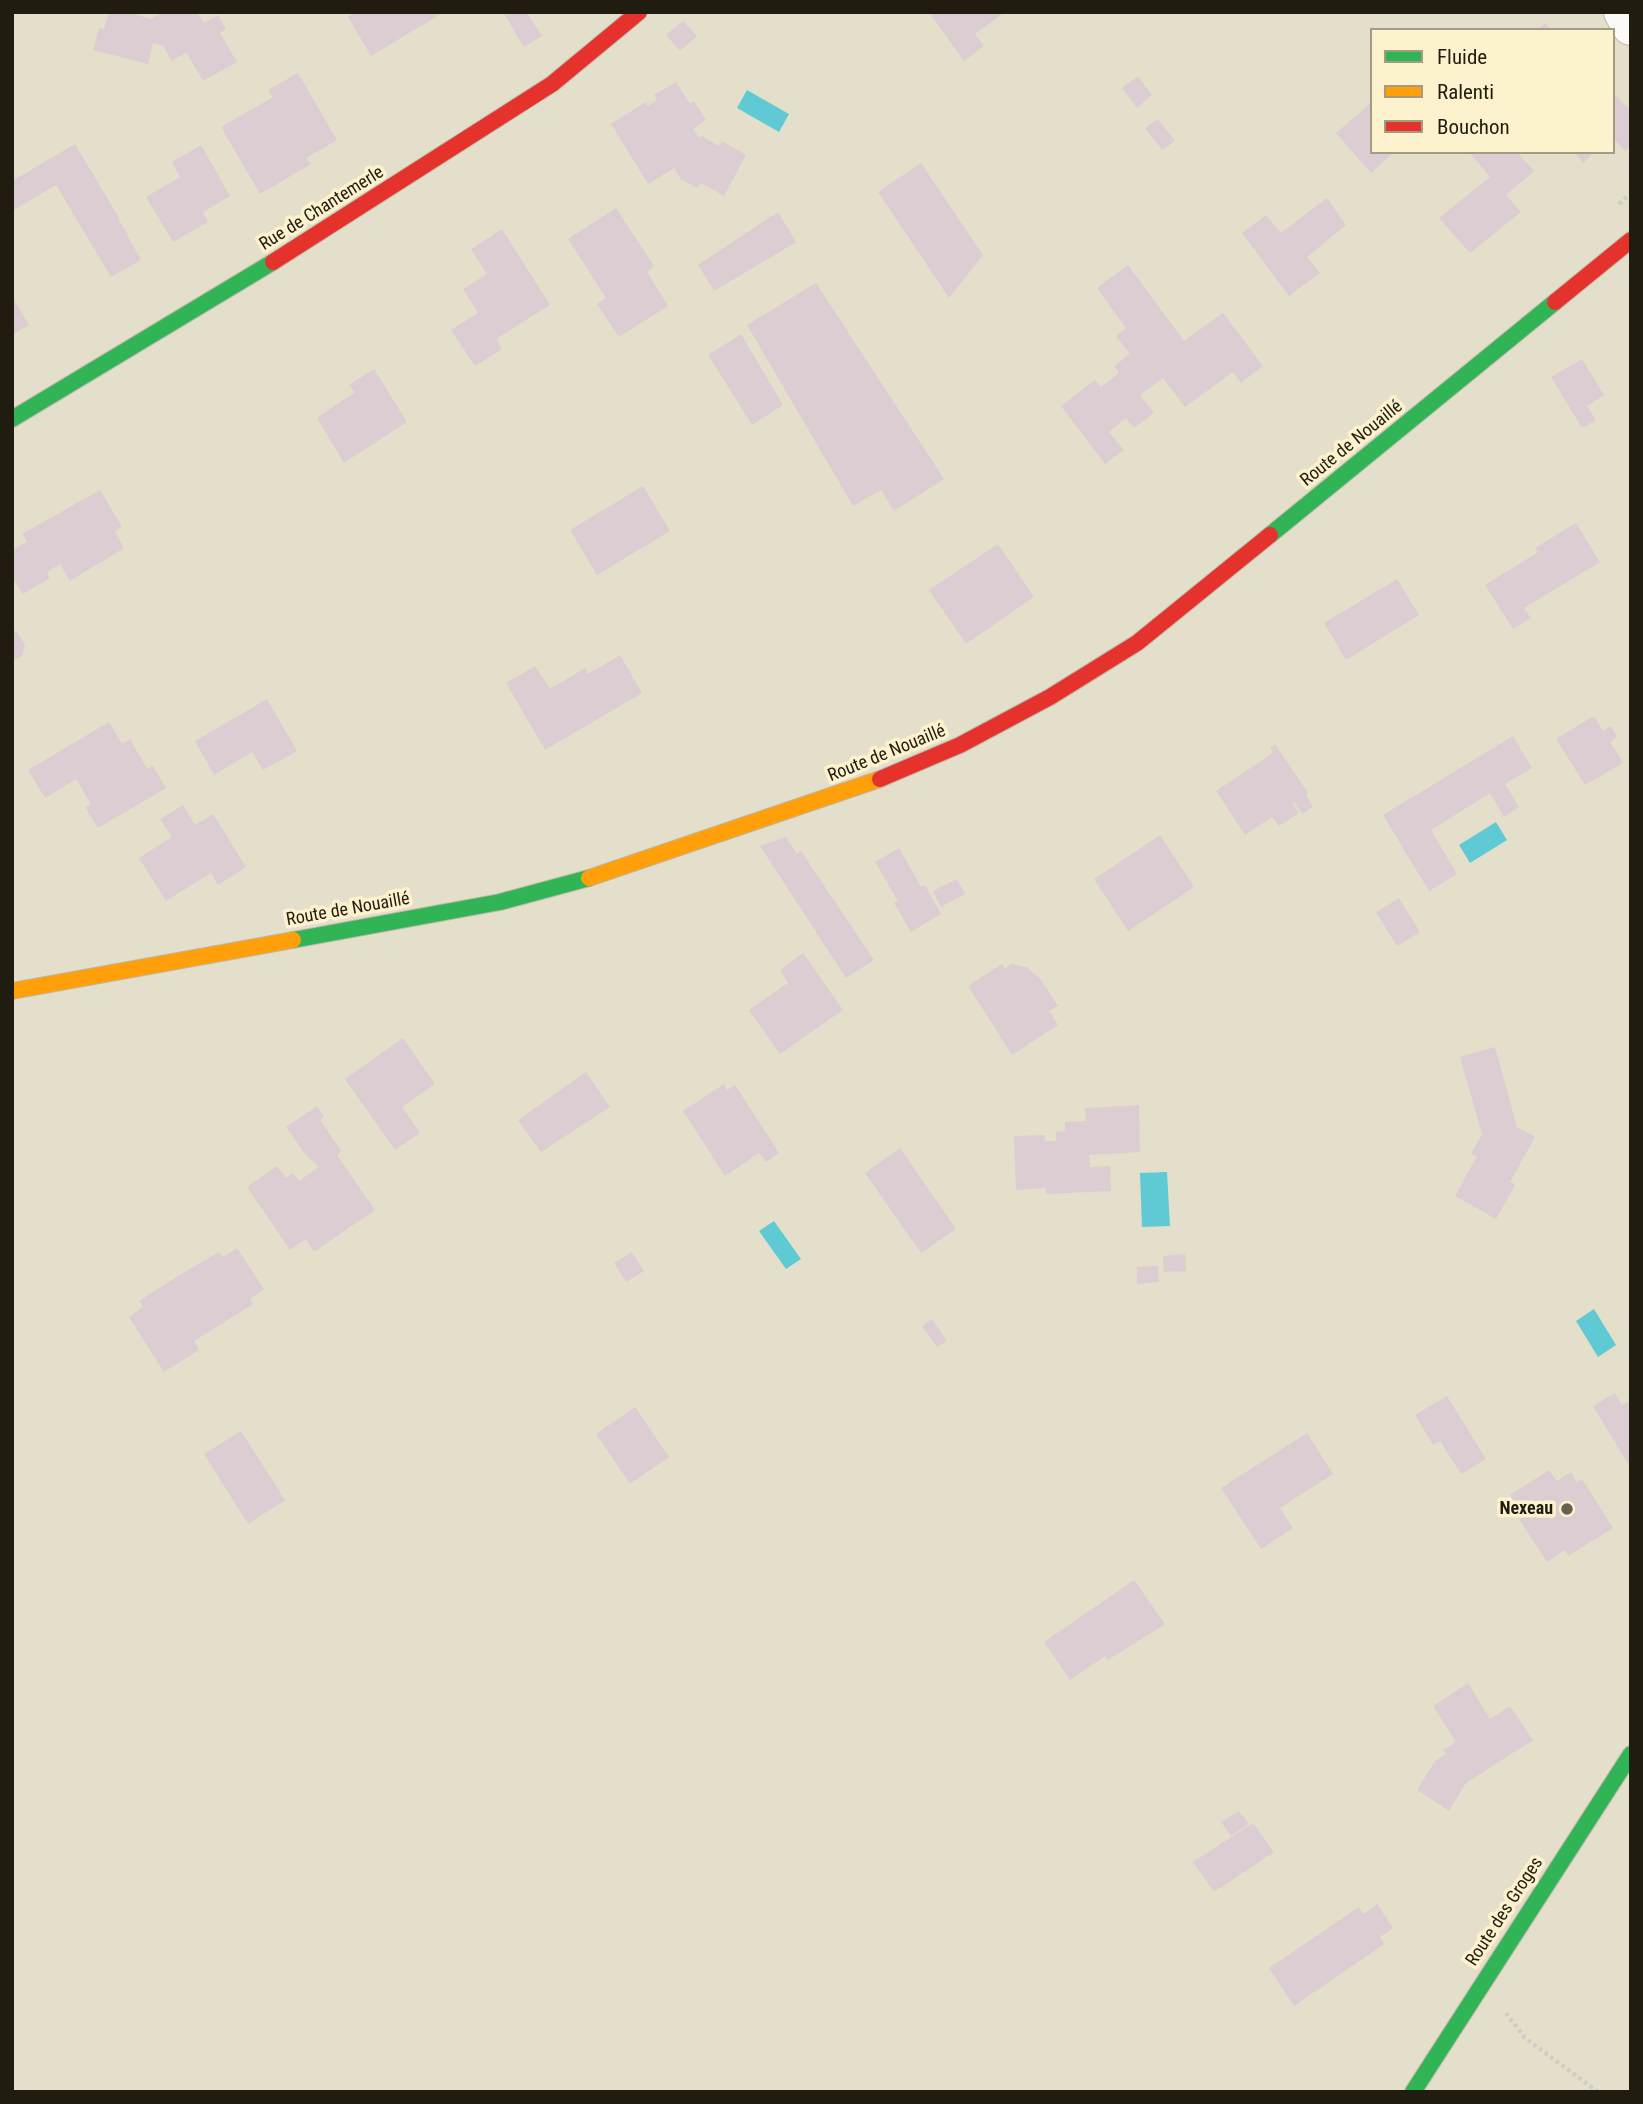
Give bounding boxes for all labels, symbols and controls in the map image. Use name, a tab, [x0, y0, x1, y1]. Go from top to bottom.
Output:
legend	[1370, 28, 1615, 154]
text: Fluide	[1437, 45, 1487, 69]
text: Ralenti	[1437, 80, 1494, 104]
text: Bouchon	[1437, 115, 1510, 139]
street label: Rue de Chantemerle	[256, 162, 388, 256]
street label: Route de Nouaillé	[1297, 396, 1407, 492]
street label: Route de Nouaillé	[825, 721, 949, 787]
street label: Route de Nouaillé	[285, 889, 411, 931]
place label: Nexeau	[1499, 1498, 1553, 1520]
marker: Nexeau	[1559, 1501, 1575, 1517]
street label: Route des Groges	[1462, 1854, 1548, 1970]

